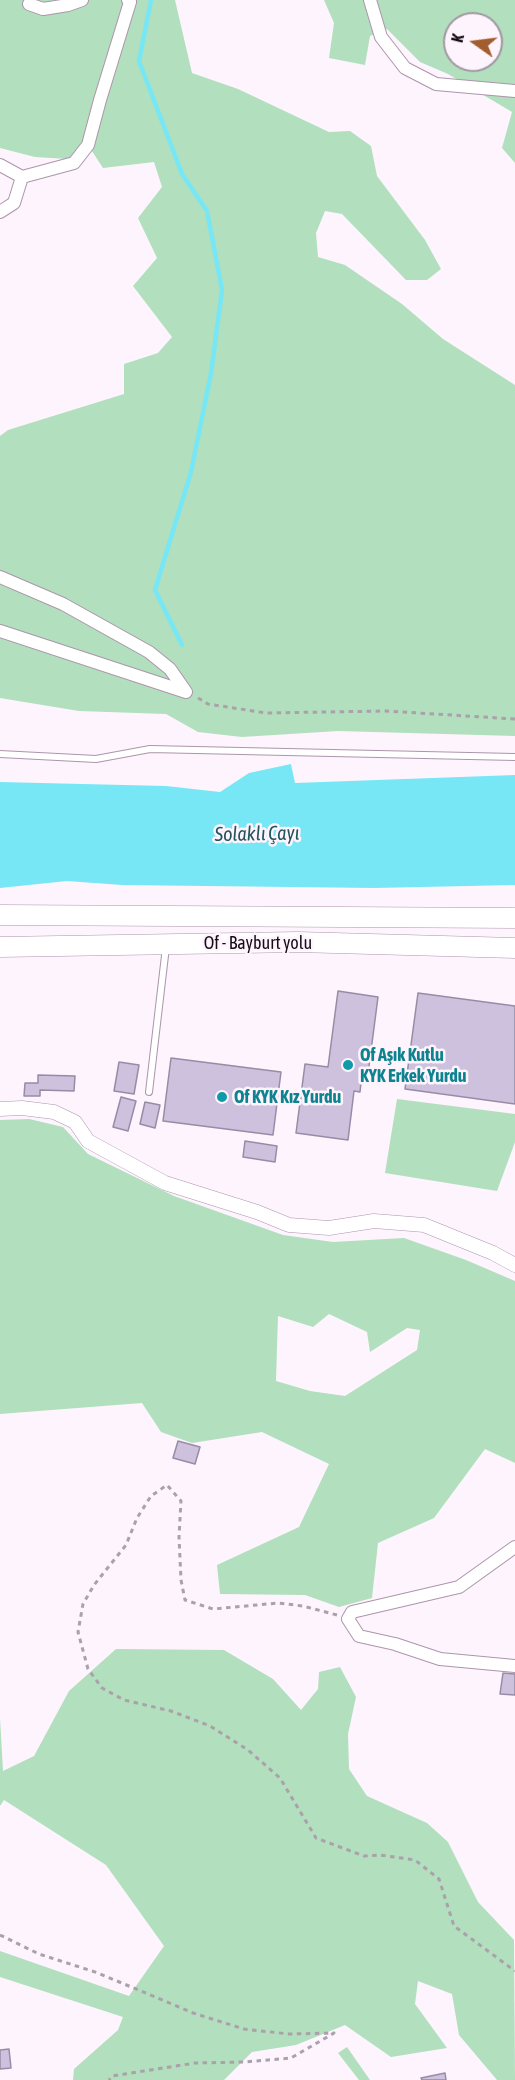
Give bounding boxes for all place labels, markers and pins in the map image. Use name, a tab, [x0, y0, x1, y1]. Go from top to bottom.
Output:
place label: Of Aşık Kutlu KYK Erkek Yurdu	[360, 1044, 466, 1086]
marker: Of Aşık Kutlu KYK Erkek Yurdu	[341, 1058, 355, 1072]
place label: Of KYK Kız Yurdu	[234, 1086, 341, 1108]
marker: Of KYK Kız Yurdu	[215, 1090, 229, 1104]

